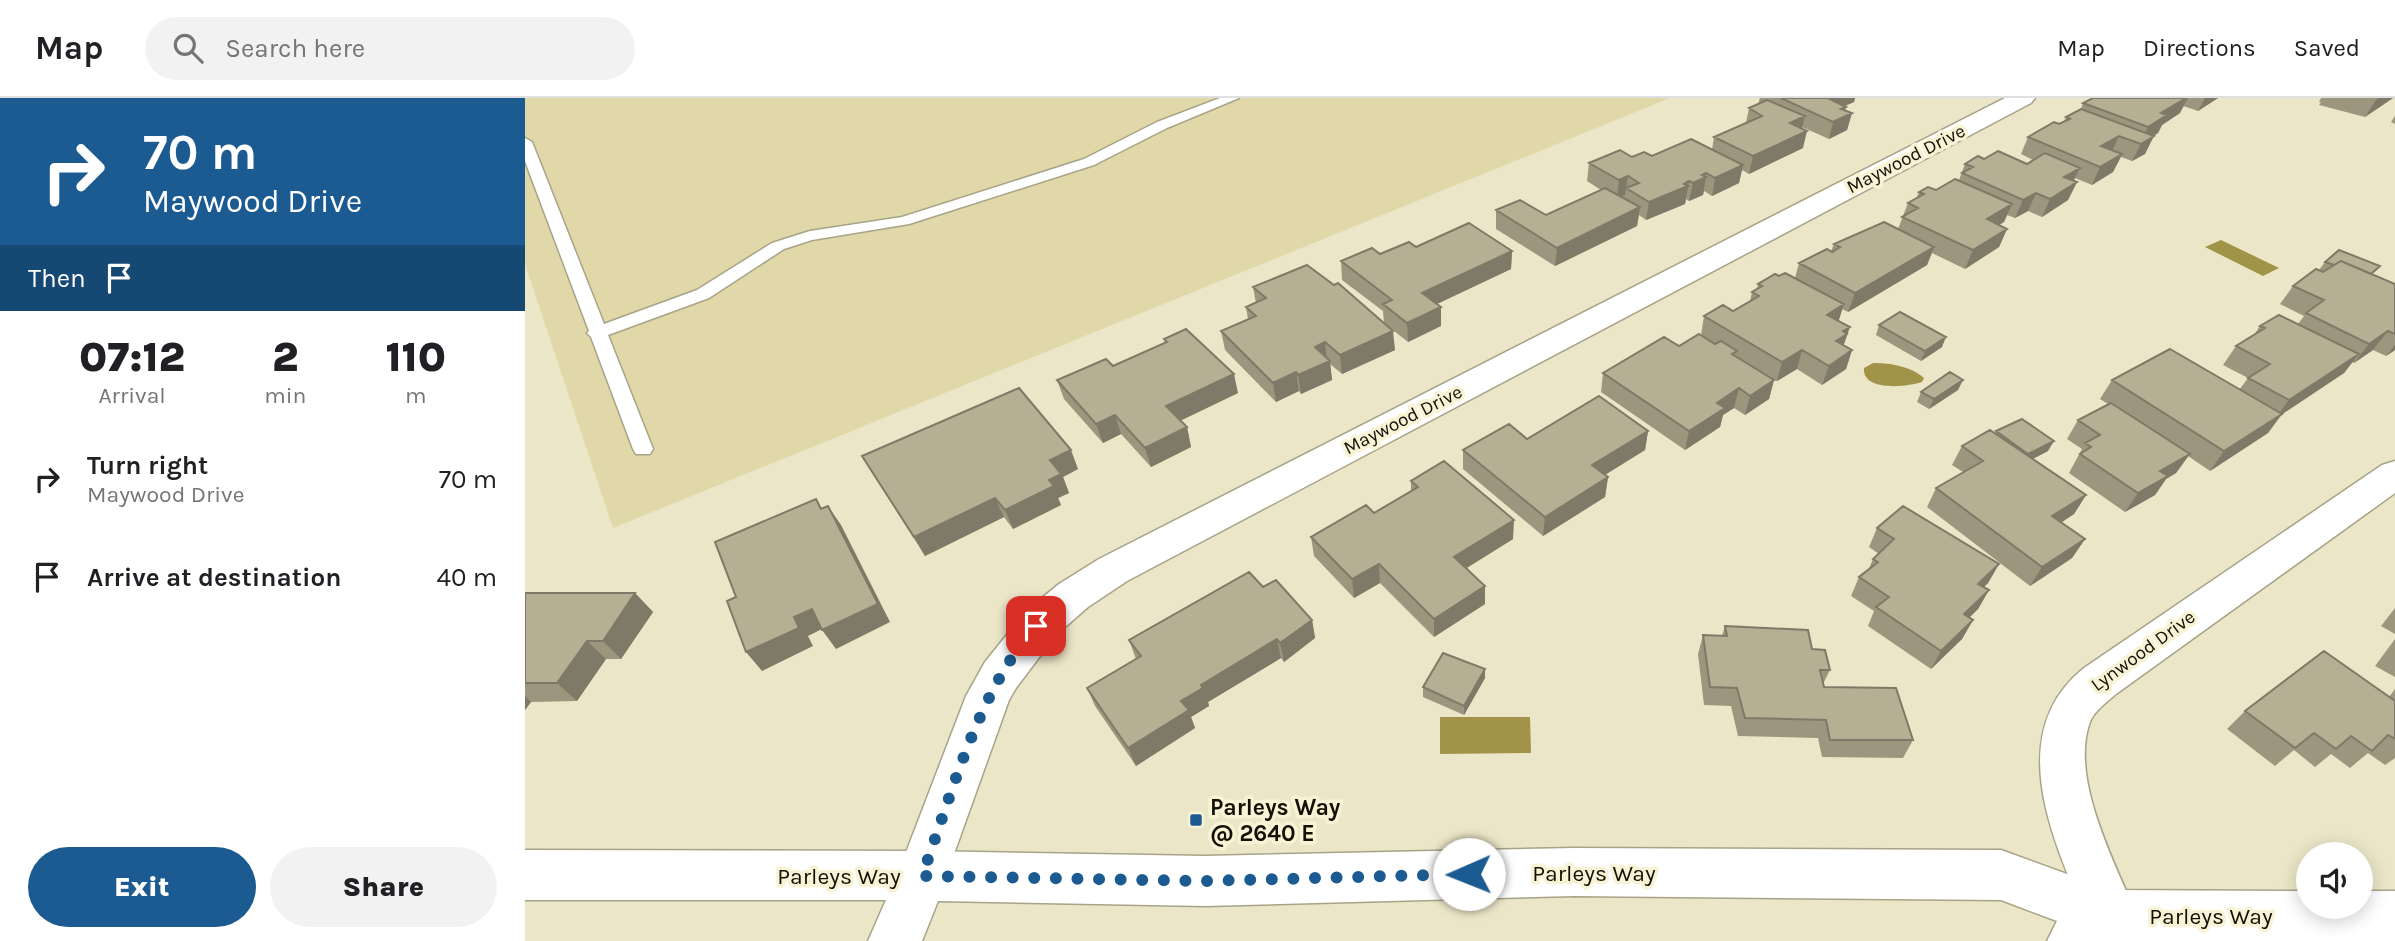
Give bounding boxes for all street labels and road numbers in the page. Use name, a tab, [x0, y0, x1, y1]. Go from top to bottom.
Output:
street label: Maywood Drive	[1843, 120, 1969, 198]
street label: Maywood Drive	[1340, 381, 1466, 459]
street label: Lynwood Drive	[2087, 606, 2199, 696]
street label: Parleys Way	[1532, 860, 1656, 887]
street label: Parleys Way	[777, 863, 901, 890]
street label: Parleys Way	[2149, 903, 2273, 930]

